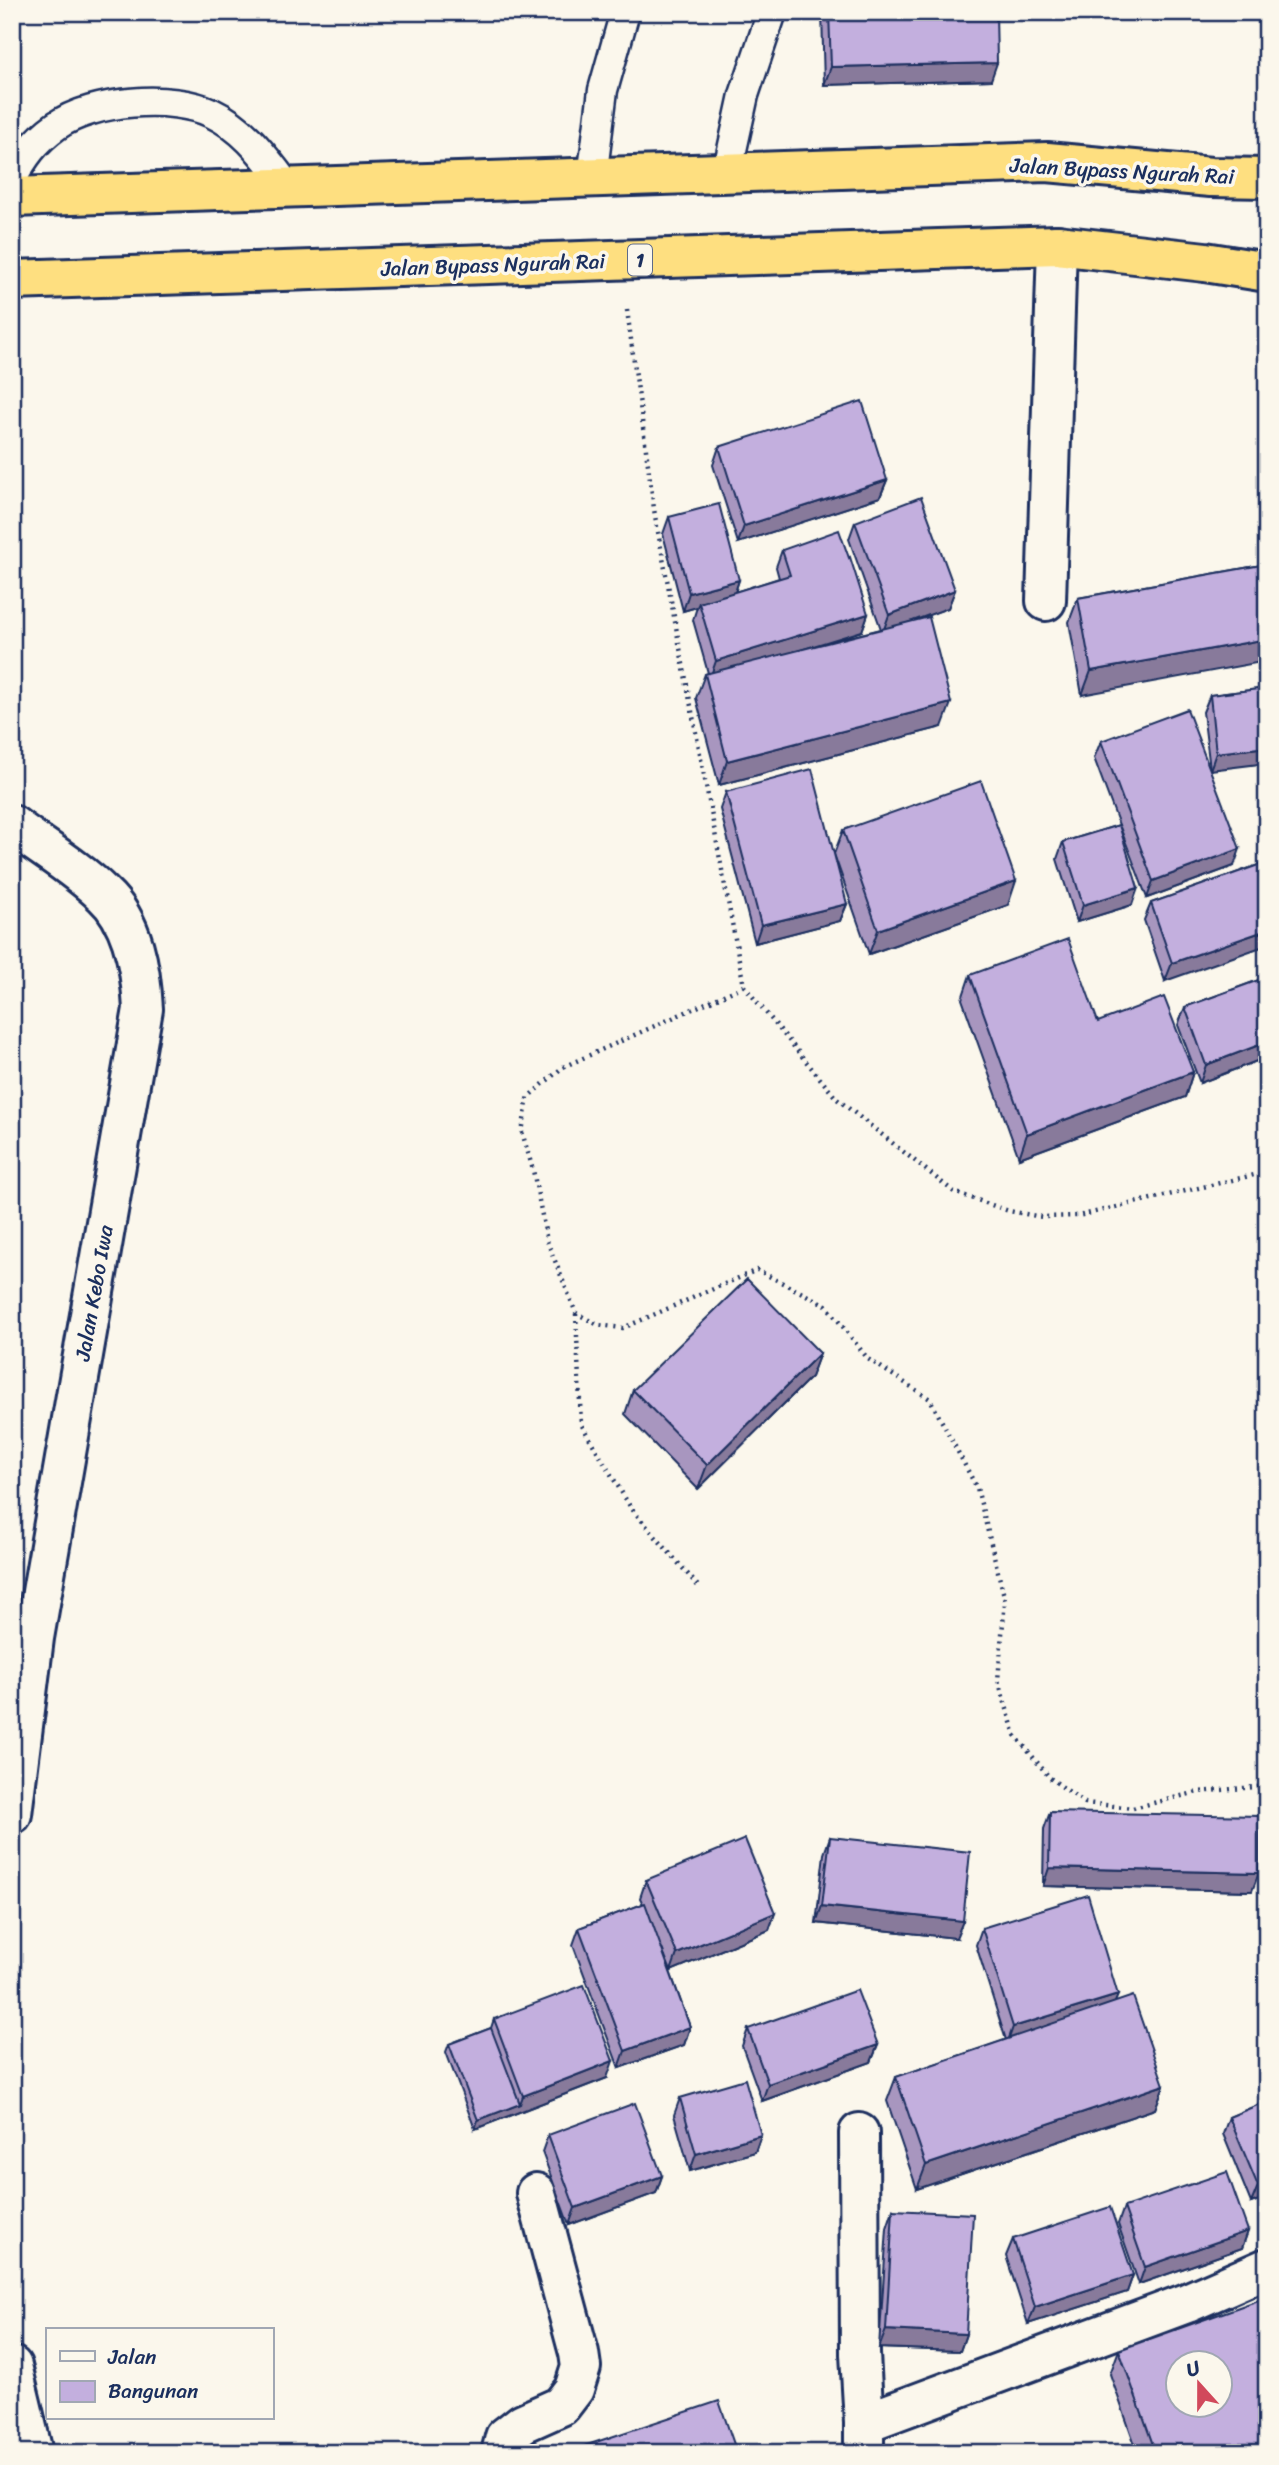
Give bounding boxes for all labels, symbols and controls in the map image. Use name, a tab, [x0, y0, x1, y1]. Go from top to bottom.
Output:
street label: Jalan Bypass Ngurah Rai	[1008, 146, 1236, 196]
street label: Jalan Bypass Ngurah Rai	[379, 242, 607, 288]
road number: 1	[628, 244, 652, 276]
street label: Jalan Kebo Iwa	[63, 1222, 125, 1365]
legend	[46, 2328, 273, 2420]
text: Jalan	[107, 2338, 156, 2376]
north arrow	[1164, 2350, 1234, 2420]
text: U	[1181, 2350, 1206, 2386]
text: Bangunan	[108, 2372, 198, 2410]

